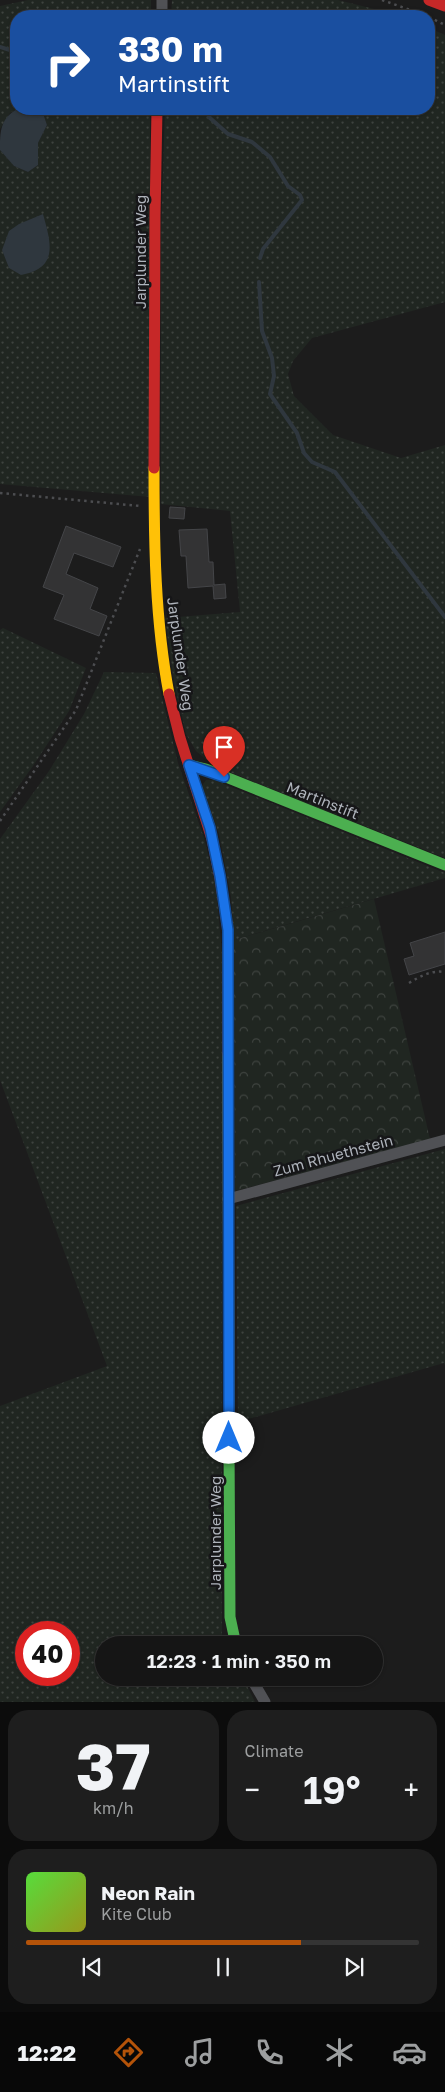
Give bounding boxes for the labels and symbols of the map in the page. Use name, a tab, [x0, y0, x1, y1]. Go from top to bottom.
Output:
street label: Jarplunder Weg	[131, 195, 149, 309]
street label: Jarplunder Weg	[164, 596, 198, 712]
pin	[203, 726, 245, 777]
street label: Martinstift	[284, 777, 362, 823]
street label: Zum Rhuethstein	[271, 1130, 395, 1180]
position arrow	[202, 1411, 254, 1463]
street label: Jarplunder Weg	[206, 1476, 224, 1590]
speed limit sign: 40	[15, 1621, 80, 1686]

